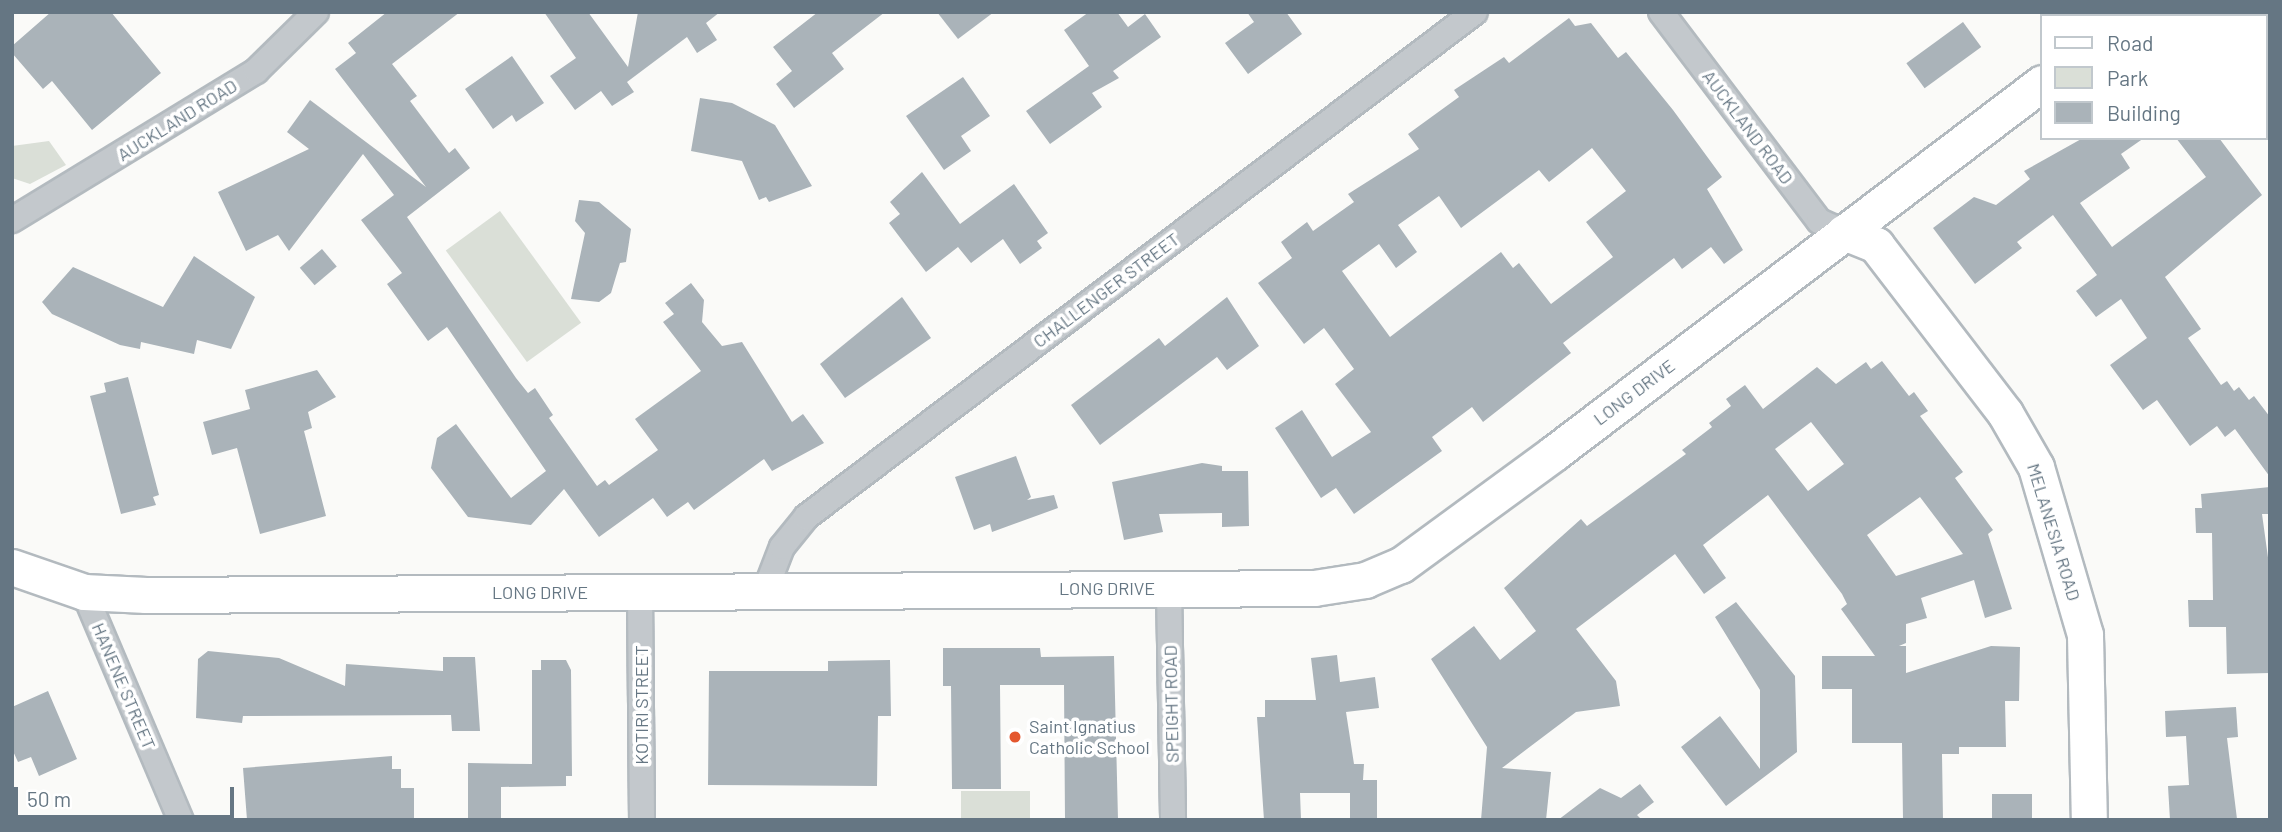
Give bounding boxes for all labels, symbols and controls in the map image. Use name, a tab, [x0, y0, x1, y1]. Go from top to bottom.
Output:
legend	[2040, 14, 2268, 140]
text: Road	[2107, 30, 2153, 55]
text: Park	[2107, 65, 2148, 90]
street label: AUCKLAND ROAD	[1698, 66, 1798, 188]
street label: AUCKLAND ROAD	[113, 75, 241, 165]
text: Building	[2107, 100, 2181, 125]
street label: CHALLENGER STREET	[1029, 228, 1183, 352]
street label: LONG DRIVE	[1589, 354, 1679, 430]
street label: MELANESIA ROAD	[2023, 461, 2085, 603]
street label: LONG DRIVE	[1059, 577, 1155, 599]
street label: LONG DRIVE	[492, 581, 588, 603]
street label: HANENE STREET	[88, 619, 160, 753]
street label: KOTIRI STREET	[630, 645, 652, 765]
street label: SPEIGHT ROAD	[1159, 645, 1183, 763]
place label: Saint Ignatius Catholic School	[1029, 716, 1150, 758]
marker: Saint Ignatius Catholic School	[1007, 729, 1023, 745]
scale bar	[18, 772, 238, 816]
text: 50 m	[27, 786, 71, 811]

